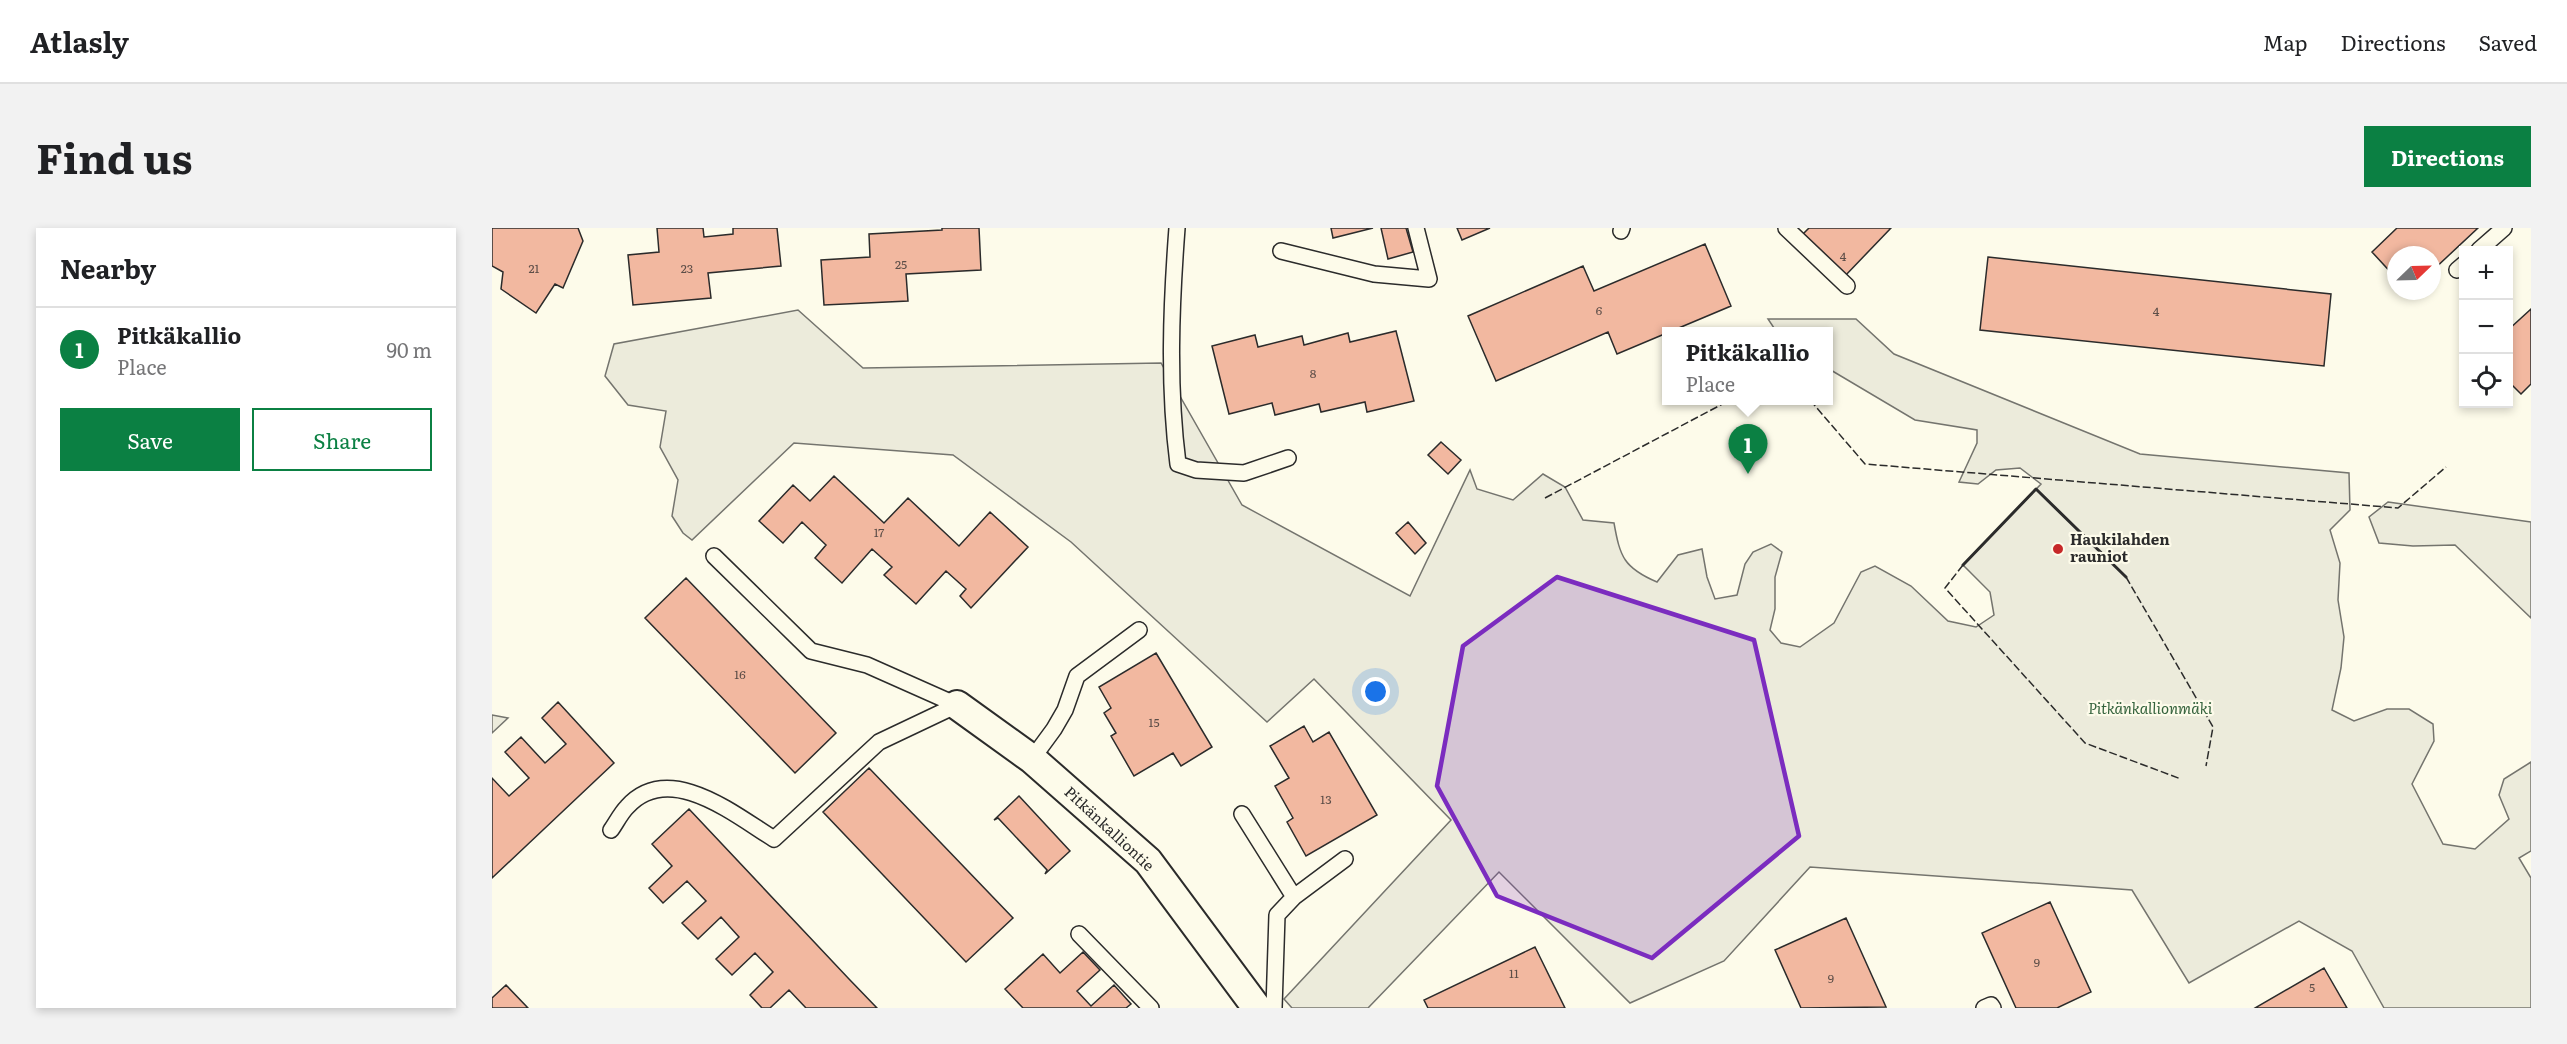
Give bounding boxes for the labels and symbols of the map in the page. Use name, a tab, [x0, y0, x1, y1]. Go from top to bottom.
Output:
north arrow	[2387, 246, 2441, 300]
house number: 4	[1840, 247, 1847, 265]
house number: 25	[895, 255, 907, 273]
house number: 21	[529, 259, 540, 277]
house number: 23	[681, 259, 693, 277]
house number: 6	[1596, 301, 1603, 319]
house number: 4	[2153, 302, 2160, 320]
house number: 8	[1310, 364, 1317, 382]
pin: 1	[1728, 424, 1768, 474]
house number: 17	[874, 523, 884, 541]
place label: Haukilahden rauniot	[2070, 527, 2170, 567]
marker: Haukilahden rauniot	[2051, 542, 2065, 556]
house number: 16	[734, 665, 746, 683]
your location	[1361, 677, 1390, 706]
park label: Pitkänkallionmäki	[2088, 696, 2213, 719]
house number: 15	[1149, 713, 1159, 731]
street label: Pitkänkalliontie	[1060, 780, 1160, 876]
house number: 13	[1320, 790, 1332, 808]
house number: 9	[2034, 953, 2040, 971]
house number: 11	[1509, 964, 1519, 982]
house number: 9	[1828, 969, 1834, 987]
house number: 5	[2309, 978, 2315, 996]

